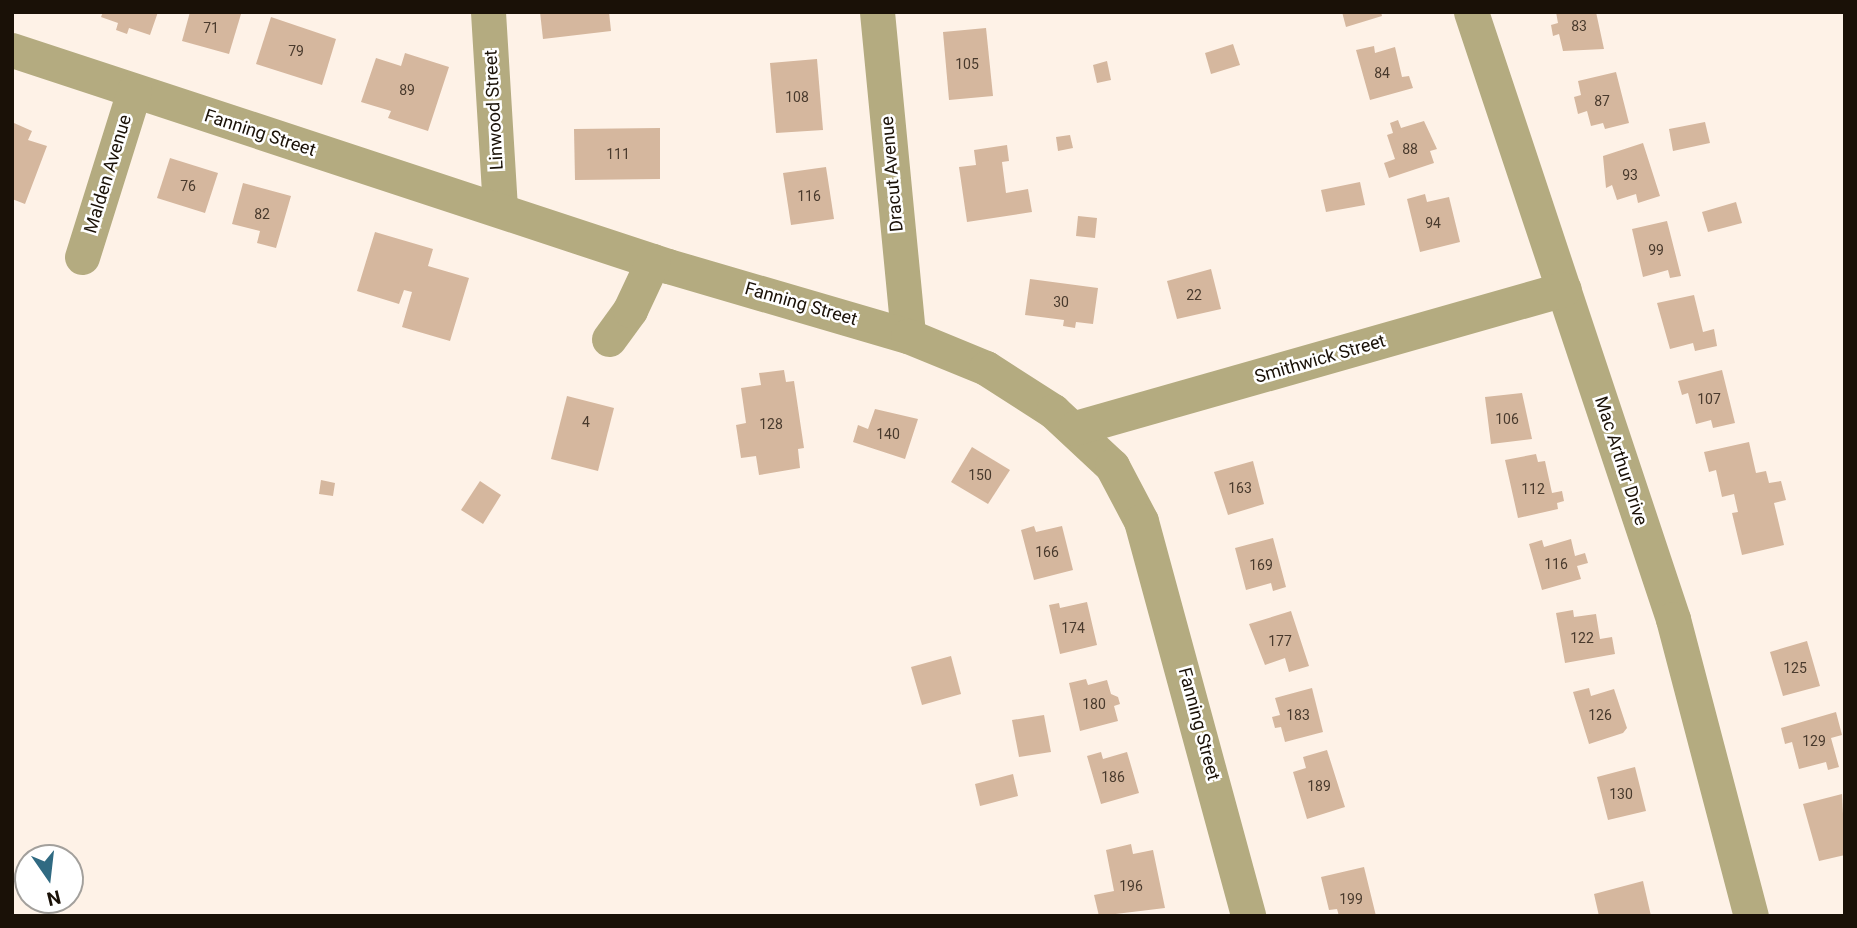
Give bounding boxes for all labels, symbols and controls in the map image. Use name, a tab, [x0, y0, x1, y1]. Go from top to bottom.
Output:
house number: 83	[1571, 18, 1587, 34]
house number: 71	[203, 20, 219, 36]
house number: 79	[288, 43, 304, 59]
street label: Linwood Street	[480, 49, 508, 171]
house number: 105	[955, 56, 979, 72]
house number: 84	[1374, 65, 1390, 81]
house number: 89	[399, 82, 415, 98]
house number: 108	[785, 89, 809, 105]
house number: 87	[1594, 93, 1610, 109]
street label: Fanning Street	[202, 105, 318, 161]
street label: Malden Avenue	[80, 112, 136, 236]
street label: Dracut Avenue	[876, 115, 908, 233]
house number: 88	[1402, 141, 1418, 157]
house number: 111	[606, 146, 630, 162]
house number: 93	[1622, 167, 1638, 183]
house number: 76	[180, 178, 196, 194]
house number: 116	[797, 188, 821, 204]
house number: 82	[254, 206, 270, 222]
house number: 94	[1425, 215, 1441, 231]
house number: 99	[1648, 242, 1664, 258]
street label: Fanning Street	[742, 278, 860, 330]
house number: 22	[1186, 287, 1202, 303]
house number: 30	[1053, 294, 1069, 310]
street label: Smithwick Street	[1252, 330, 1388, 388]
house number: 107	[1697, 391, 1721, 407]
street label: Mac Arthur Drive	[1590, 394, 1652, 528]
house number: 106	[1495, 411, 1519, 427]
house number: 4	[582, 414, 590, 430]
house number: 128	[759, 416, 783, 432]
house number: 140	[876, 426, 900, 442]
house number: 150	[968, 467, 992, 483]
house number: 163	[1228, 480, 1252, 496]
house number: 112	[1521, 481, 1545, 497]
house number: 166	[1035, 544, 1059, 560]
house number: 116	[1544, 556, 1568, 572]
house number: 169	[1249, 557, 1273, 573]
house number: 174	[1061, 620, 1085, 636]
house number: 122	[1570, 630, 1594, 646]
house number: 177	[1268, 633, 1292, 649]
house number: 125	[1783, 660, 1807, 676]
street label: Fanning Street	[1174, 665, 1224, 783]
house number: 180	[1082, 696, 1106, 712]
house number: 183	[1286, 707, 1310, 723]
house number: 126	[1588, 707, 1612, 723]
house number: 129	[1802, 733, 1826, 749]
house number: 186	[1101, 769, 1125, 785]
house number: 189	[1307, 778, 1331, 794]
house number: 130	[1609, 786, 1633, 802]
north arrow	[14, 844, 84, 914]
house number: 196	[1119, 878, 1143, 894]
text: N	[44, 885, 63, 911]
house number: 199	[1339, 891, 1363, 907]

